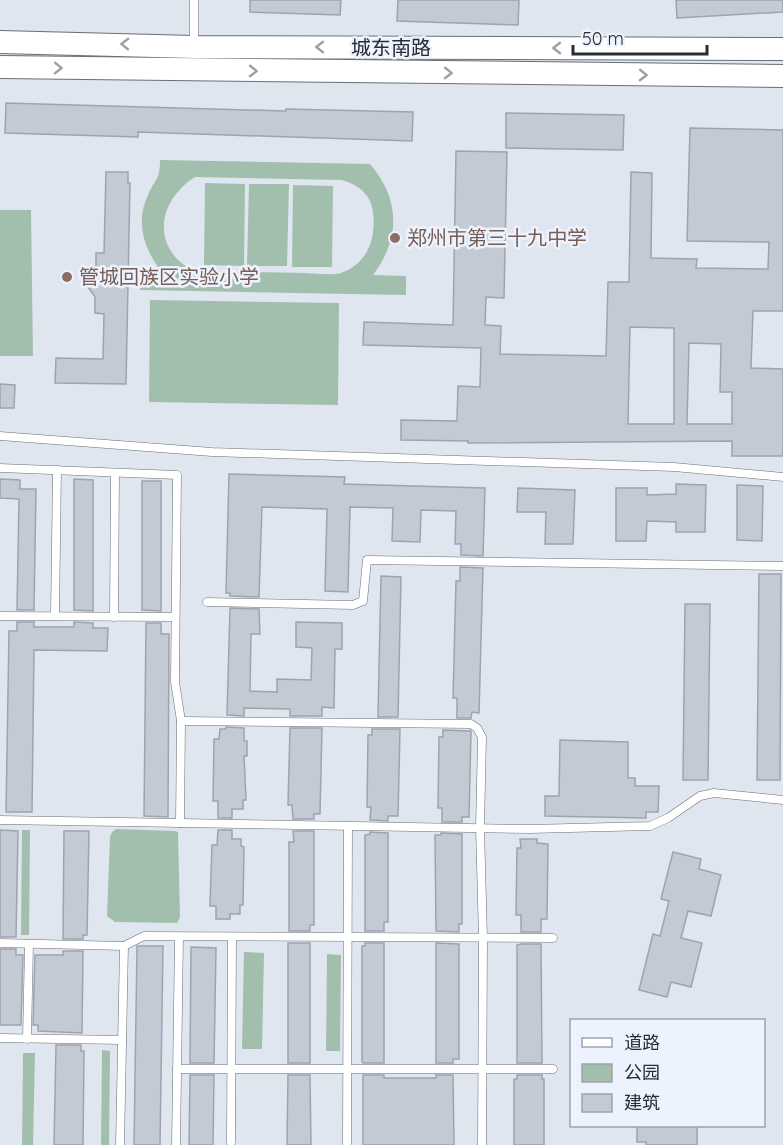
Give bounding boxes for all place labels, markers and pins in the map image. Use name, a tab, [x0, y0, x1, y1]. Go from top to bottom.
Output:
place label: 郑州市第三十九中学	[407, 225, 587, 250]
marker: 郑州市第三十九中学	[388, 231, 402, 245]
place label: 管城回族区实验小学	[79, 264, 259, 289]
marker: 管城回族区实验小学	[60, 270, 74, 284]

